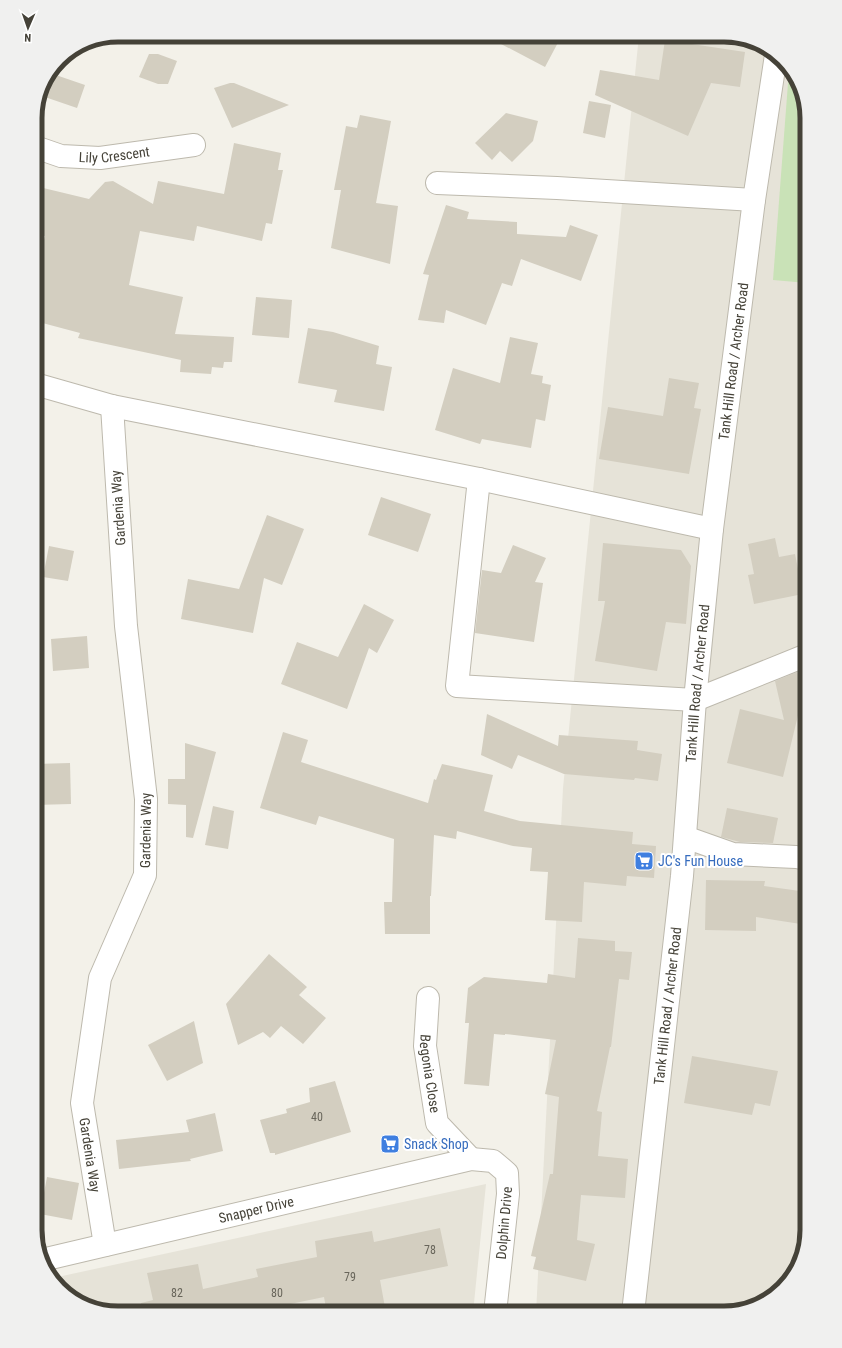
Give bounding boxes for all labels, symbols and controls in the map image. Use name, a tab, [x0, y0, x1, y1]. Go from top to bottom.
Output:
north arrow	[8, 8, 48, 48]
text: N	[24, 31, 31, 44]
street label: Lily Crescent	[78, 143, 151, 166]
street label: Tank Hill Road / Archer Road	[715, 282, 751, 441]
street label: Gardenia Way	[107, 470, 129, 546]
street label: Tank Hill Road / Archer Road	[682, 604, 712, 763]
street label: Gardenia Way	[137, 792, 154, 868]
supermarket icon: JC's Fun House	[633, 850, 655, 872]
place label: JC's Fun House	[658, 853, 743, 869]
street label: Tank Hill Road / Archer Road	[651, 926, 684, 1086]
street label: Begonia Close	[417, 1034, 443, 1114]
house number: 40	[311, 1110, 323, 1124]
street label: Gardenia Way	[76, 1117, 104, 1194]
supermarket icon: Snack Shop	[379, 1133, 401, 1155]
place label: Snack Shop	[404, 1136, 469, 1152]
street label: Dolphin Drive	[493, 1185, 515, 1260]
street label: Snapper Drive	[217, 1193, 296, 1226]
house number: 78	[424, 1243, 436, 1257]
house number: 79	[344, 1270, 356, 1284]
house number: 82	[171, 1286, 183, 1300]
house number: 80	[271, 1286, 283, 1300]

